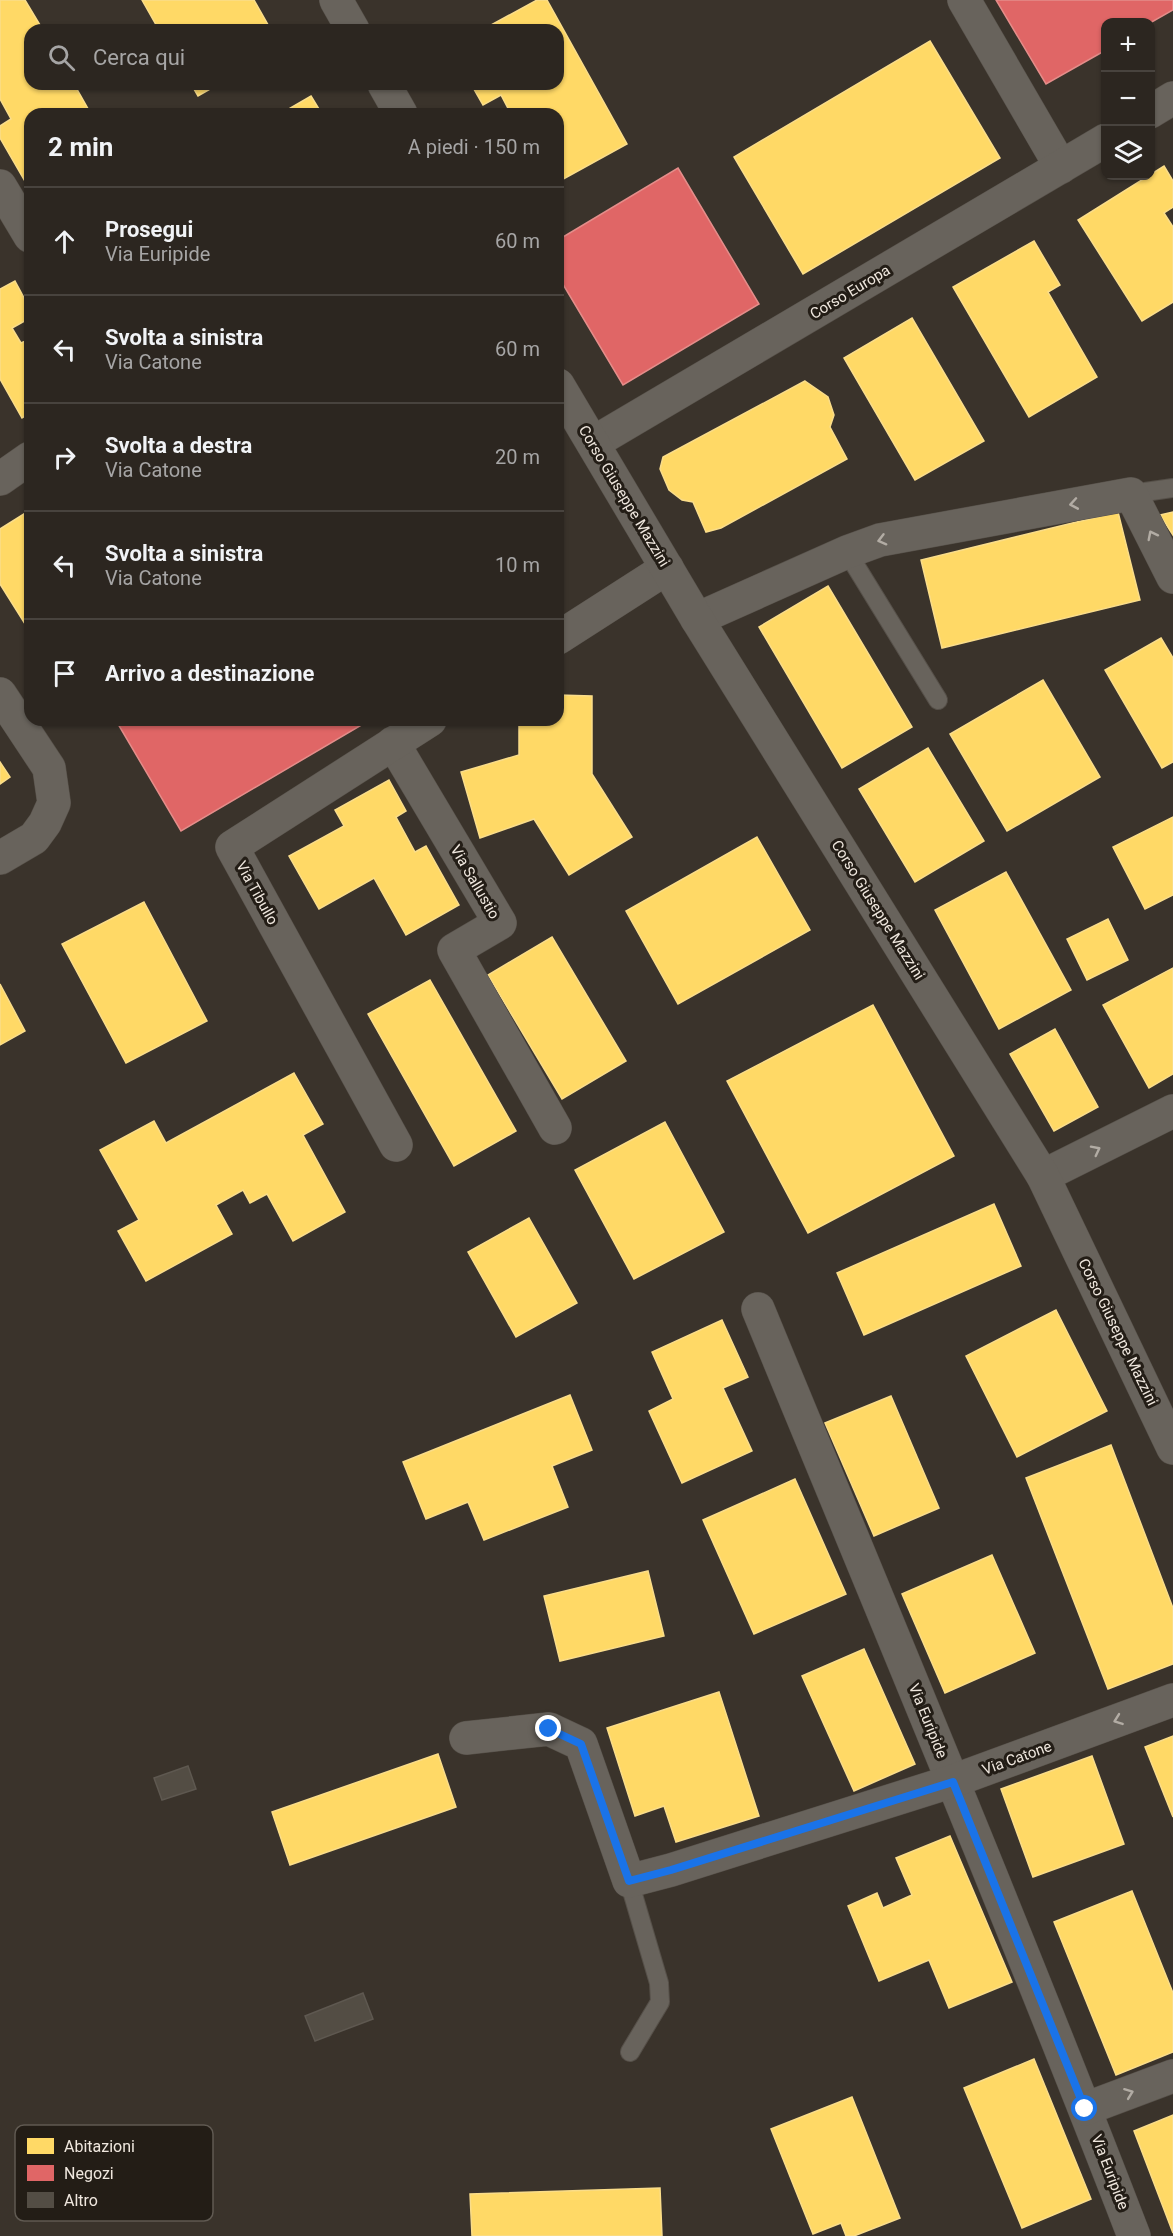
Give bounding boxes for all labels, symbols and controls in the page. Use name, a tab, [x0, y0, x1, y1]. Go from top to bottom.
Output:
map controls	[1101, 18, 1155, 180]
button: +	[1101, 18, 1155, 72]
search box	[24, 24, 564, 90]
icon: search	[45, 41, 78, 74]
text: Cerca qui	[93, 45, 185, 70]
button: −	[1101, 72, 1155, 126]
button: layers	[1101, 126, 1155, 180]
text: 2 min	[48, 132, 113, 162]
text: A piedi · 150 m	[408, 135, 540, 159]
text: Prosegui	[105, 217, 193, 242]
icon: ahead	[48, 225, 81, 258]
text: 60 m	[495, 229, 540, 253]
text: Via Euripide	[105, 242, 210, 266]
street label: Corso Europa	[807, 261, 893, 323]
text: Svolta a sinistra	[105, 325, 263, 350]
icon: left	[48, 333, 81, 366]
text: 60 m	[495, 337, 540, 361]
text: Via Catone	[105, 350, 202, 374]
street label: Corso Giuseppe Mazzini	[575, 422, 673, 570]
text: Svolta a destra	[105, 433, 252, 458]
icon: right	[48, 441, 81, 474]
text: 20 m	[495, 445, 540, 469]
text: Via Catone	[105, 458, 202, 482]
one-way arrow	[1069, 497, 1079, 510]
one-way arrow	[1148, 531, 1159, 542]
one-way arrow	[877, 533, 888, 545]
text: Svolta a sinistra	[105, 541, 263, 566]
icon: left	[48, 549, 81, 582]
text: 10 m	[495, 553, 540, 577]
text: Via Catone	[105, 566, 202, 590]
icon: arrive	[48, 657, 81, 690]
text: Arrivo a destinazione	[105, 661, 314, 686]
street label: Corso Giuseppe Mazzini	[828, 837, 928, 983]
street label: Via Sallustio	[447, 842, 503, 922]
street label: Via Tibullo	[232, 858, 282, 928]
one-way arrow	[1089, 1145, 1100, 1157]
street label: Corso Giuseppe Mazzini	[1075, 1255, 1161, 1409]
street label: Via Euripide	[905, 1681, 951, 1761]
one-way arrow	[1113, 1713, 1124, 1726]
route end	[535, 1715, 561, 1741]
street label: Via Catone	[980, 1737, 1054, 1779]
one-way arrow	[1123, 2087, 1134, 2100]
route start	[1071, 2095, 1097, 2121]
legend	[15, 2125, 213, 2221]
street label: Via Euripide	[1087, 2132, 1133, 2212]
text: Abitazioni	[64, 2137, 135, 2156]
text: Negozi	[64, 2164, 114, 2183]
text: Altro	[64, 2191, 98, 2210]

